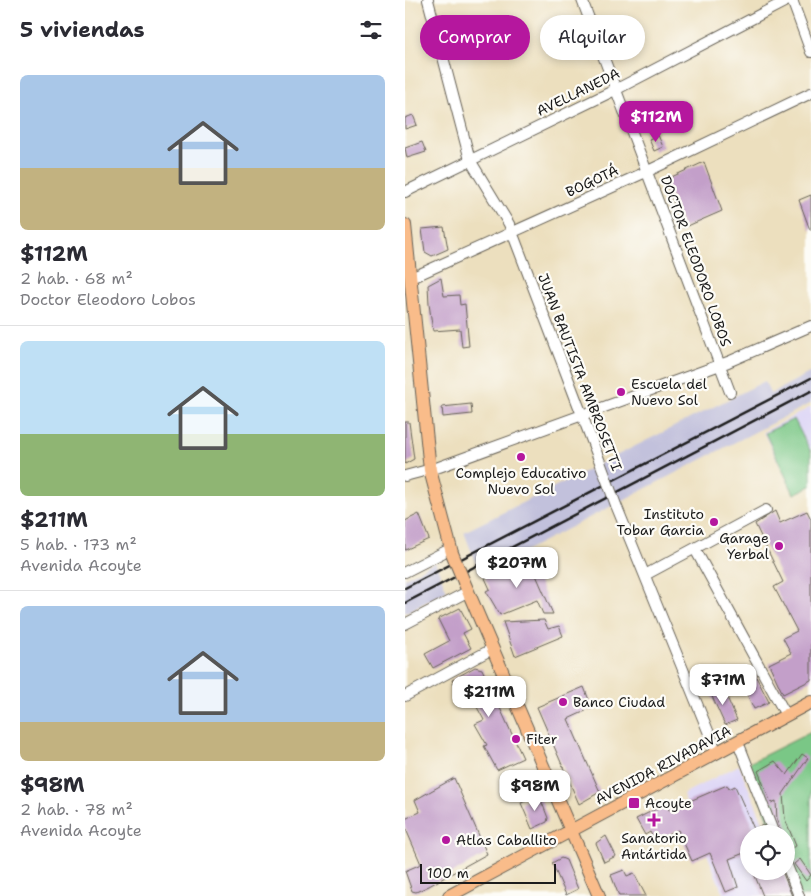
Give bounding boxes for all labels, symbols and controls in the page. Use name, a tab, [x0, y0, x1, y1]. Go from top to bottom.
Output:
chip: Comprar	[420, 15, 530, 60]
chip: Alquilar	[540, 15, 645, 60]
text: 5 viviendas	[20, 16, 145, 44]
icon: filters	[357, 16, 385, 44]
street label: AVELLANEDA	[533, 64, 623, 120]
pin: $112M	[621, 100, 691, 143]
text: $112M	[630, 106, 682, 127]
icon: home	[158, 108, 248, 198]
street label: BOGOTÁ	[563, 161, 621, 201]
street label: DOCTOR ELEODORO LOBOS	[657, 173, 735, 349]
text: $112M	[20, 240, 88, 268]
text: 2 hab. · 68 m²	[20, 268, 133, 289]
street label: JUAN BAUTISTA AMBROSETTI	[534, 271, 626, 474]
text: Doctor Eleodoro Lobos	[20, 289, 196, 310]
icon: home	[158, 373, 248, 463]
place label: Escuela del Nuevo Sol	[631, 375, 708, 409]
marker: Escuela del Nuevo Sol	[615, 386, 627, 398]
marker: Complejo Educativo Nuevo Sol	[515, 451, 527, 463]
place label: Complejo Educativo Nuevo Sol	[455, 464, 587, 498]
place label: Instituto Tobar Garcia	[617, 505, 704, 539]
text: $211M	[20, 506, 88, 534]
marker: Instituto Tobar Garcia	[708, 516, 720, 528]
place label: Garage Yerbal	[719, 529, 770, 563]
text: 5 hab. · 173 m²	[20, 534, 137, 555]
marker: Garage Yerbal	[773, 540, 785, 552]
pin: $207M	[482, 546, 552, 589]
text: $207M	[487, 552, 547, 573]
text: Avenida Acoyte	[20, 555, 142, 576]
icon: home	[158, 638, 248, 728]
pin: $71M	[693, 664, 753, 706]
text: $71M	[701, 669, 745, 690]
pin: $211M	[454, 676, 524, 718]
text: $211M	[463, 681, 515, 702]
place label: Banco Ciudad	[573, 693, 665, 711]
marker: Banco Ciudad	[557, 696, 569, 708]
street label: AVENIDA RIVADAVIA	[592, 722, 734, 808]
place label: Fiter	[526, 730, 558, 748]
marker: Fiter	[510, 733, 522, 745]
pin: $98M	[505, 770, 565, 812]
text: $98M	[20, 771, 85, 799]
text: $98M	[510, 775, 560, 796]
place label: Acoyte	[645, 794, 692, 812]
marker: Acoyte	[627, 796, 641, 810]
text: 2 hab. · 78 m²	[20, 799, 133, 820]
marker: Sanatorio Antártida	[647, 813, 661, 827]
text: Avenida Acoyte	[20, 820, 142, 841]
map controls	[740, 825, 795, 880]
button: locate	[740, 825, 795, 880]
place label: Sanatorio Antártida	[621, 829, 687, 863]
place label: Atlas Caballito	[456, 831, 557, 849]
marker: Atlas Caballito	[440, 834, 452, 846]
scale bar	[420, 861, 556, 884]
text: 100 m	[427, 864, 469, 882]

